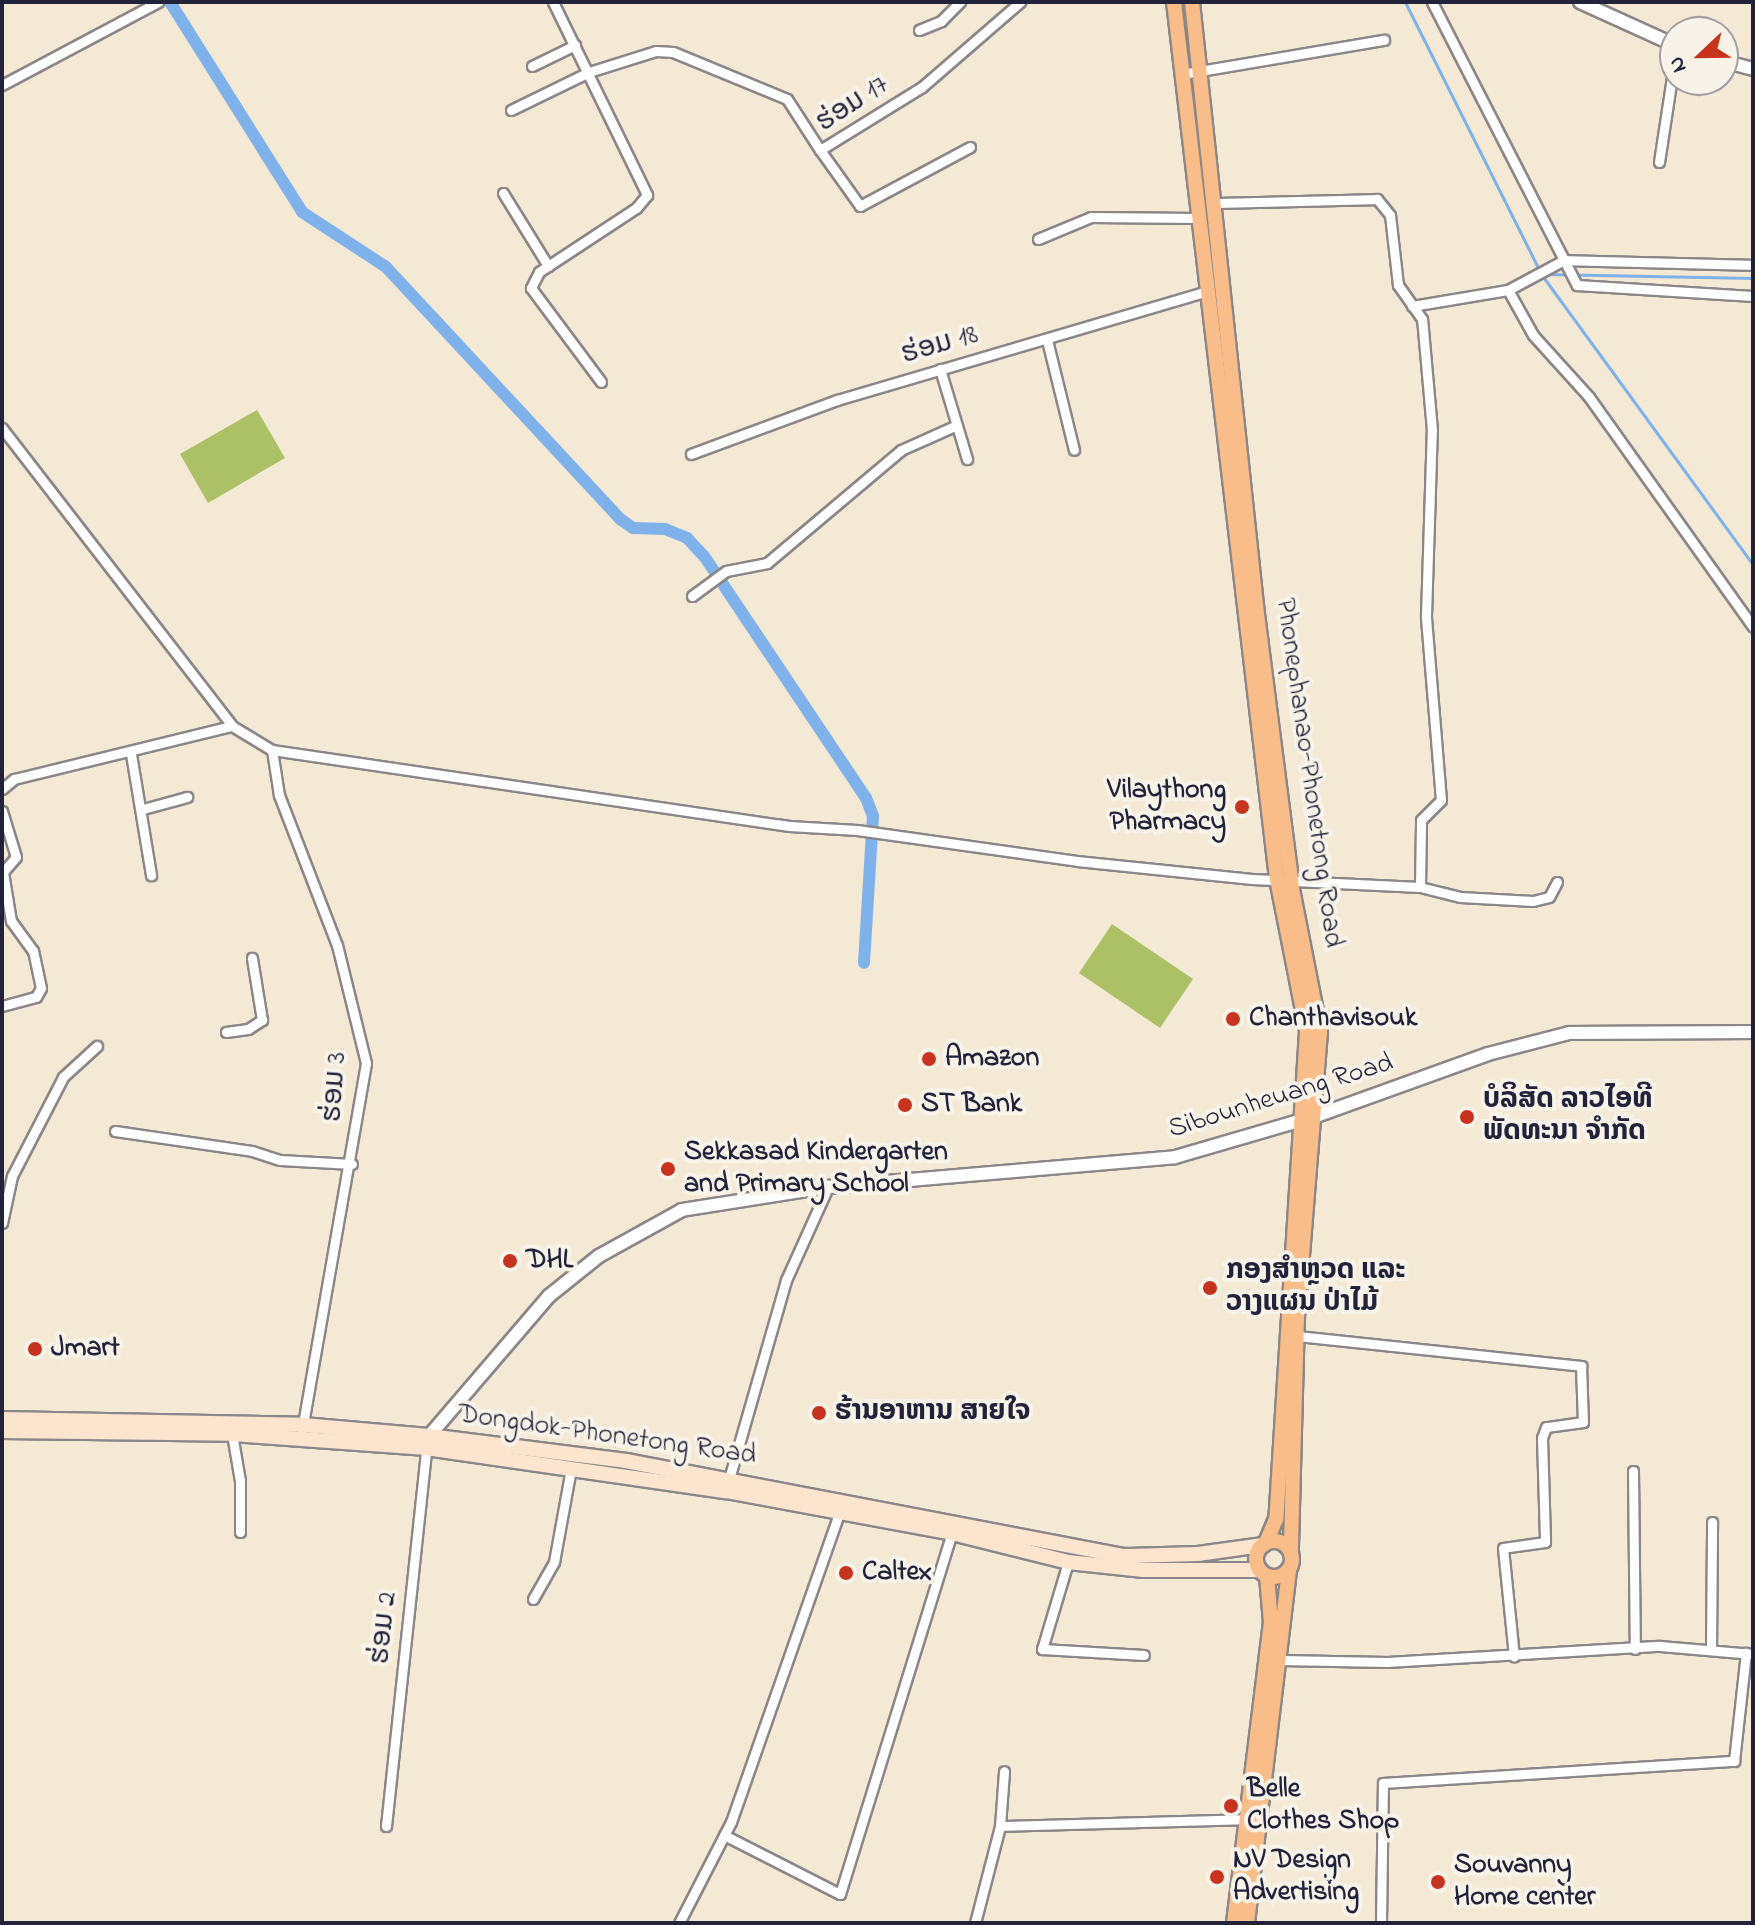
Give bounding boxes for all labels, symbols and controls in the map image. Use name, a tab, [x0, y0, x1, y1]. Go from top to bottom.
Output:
north arrow	[1659, 16, 1739, 96]
text: N	[1661, 51, 1696, 77]
street label: ຮ່ອມ 17	[811, 69, 895, 141]
street label: ຮ່ອມ 18	[898, 319, 982, 373]
street label: Phonephanao-Phonetong Road	[1267, 596, 1349, 950]
place label: Vilaythong Pharmacy	[1107, 774, 1226, 840]
marker: Vilaythong Pharmacy	[1233, 798, 1251, 816]
place label: Chanthavisouk	[1249, 1002, 1417, 1036]
marker: Chanthavisouk	[1224, 1010, 1242, 1028]
place label: Amazon	[945, 1042, 1039, 1076]
street label: Sibounheuang Road	[1165, 1047, 1397, 1147]
marker: Amazon	[920, 1050, 938, 1068]
street label: ຮ່ອມ 3	[317, 1051, 355, 1123]
place label: ບໍລິສັດ ລາວໄອທີ ພັດທະນາ ຈຳກັດ	[1483, 1084, 1652, 1150]
place label: ST Bank	[921, 1088, 1022, 1122]
marker: ST Bank	[896, 1096, 914, 1114]
marker: ບໍລິສັດ ລາວໄອທີ ພັດທະນາ ຈຳກັດ	[1458, 1108, 1476, 1126]
place label: Sekkasad Kindergarten and Primary School	[684, 1136, 948, 1202]
marker: Sekkasad Kindergarten and Primary School	[659, 1160, 677, 1178]
place label: DHL	[526, 1244, 573, 1278]
marker: DHL	[501, 1252, 519, 1270]
place label: ກອງສໍາຫຼວດ ແລະ ວາງແຜນ ປ່າໄມ້	[1226, 1255, 1405, 1321]
marker: ກອງສໍາຫຼວດ ແລະ ວາງແຜນ ປ່າໄມ້	[1201, 1279, 1219, 1297]
place label: Jmart	[51, 1332, 120, 1366]
marker: Jmart	[26, 1340, 44, 1358]
place label: ຮ້ານອາຫານ ສາຍໃຈ	[835, 1396, 1030, 1430]
street label: Dongdok-Phonetong Road	[456, 1398, 758, 1474]
marker: ຮ້ານອາຫານ ສາຍໃຈ	[810, 1404, 828, 1422]
place label: Caltex	[862, 1556, 932, 1590]
marker: Caltex	[837, 1564, 855, 1582]
street label: ຮ່ອມ 2	[364, 1590, 406, 1666]
place label: Belle Clothes Shop	[1247, 1773, 1399, 1839]
marker: Belle Clothes Shop	[1222, 1797, 1240, 1815]
place label: NV Design Advertising	[1233, 1844, 1359, 1910]
place label: Souvanny Home center	[1454, 1849, 1596, 1915]
marker: NV Design Advertising	[1208, 1868, 1226, 1886]
marker: Souvanny Home center	[1429, 1873, 1447, 1891]

